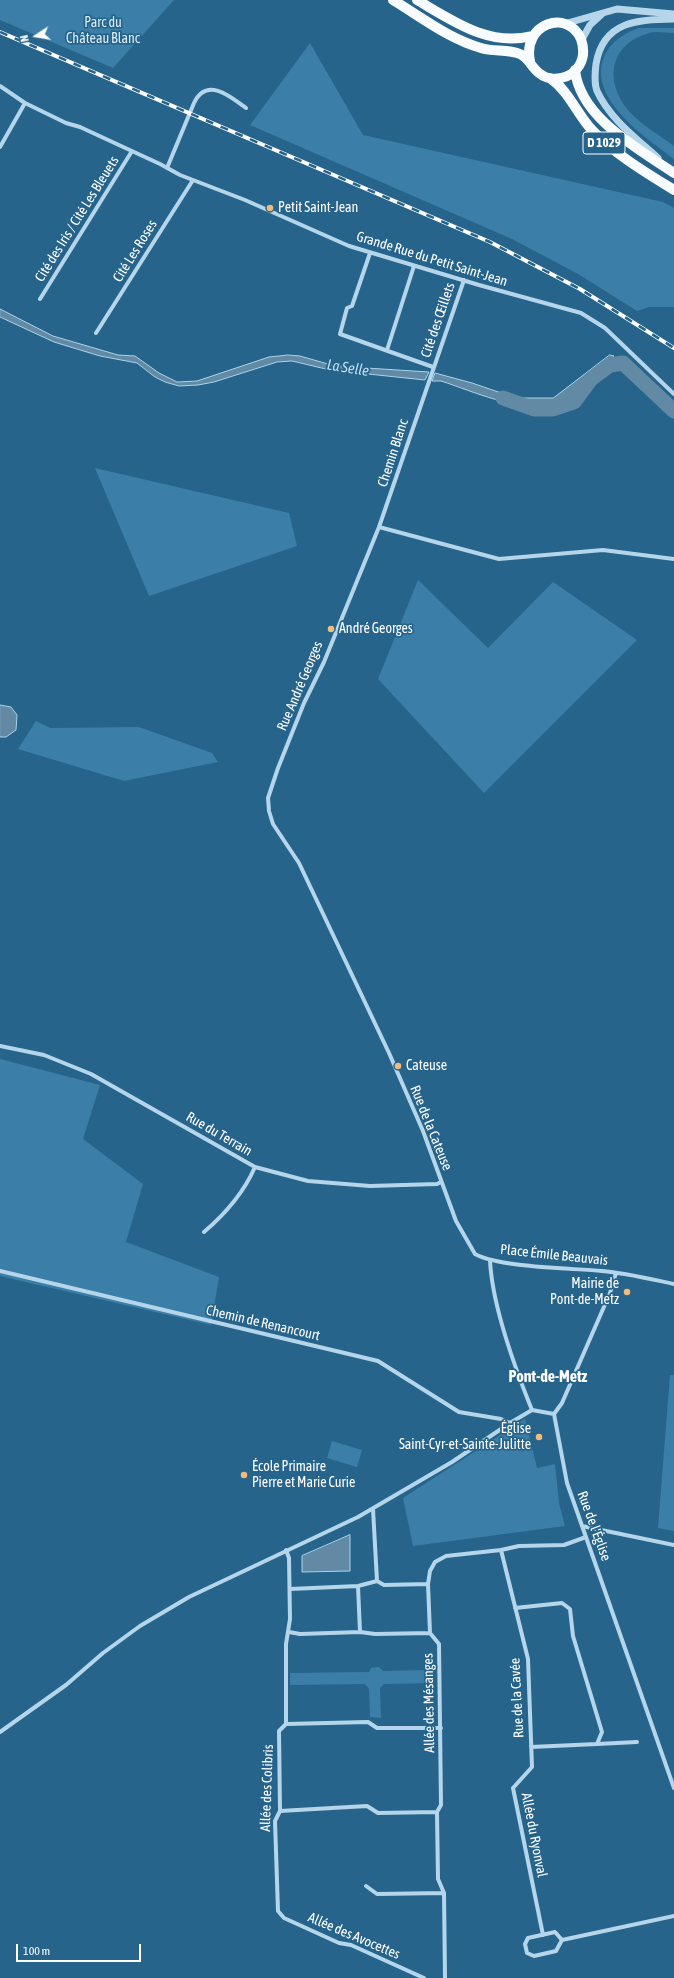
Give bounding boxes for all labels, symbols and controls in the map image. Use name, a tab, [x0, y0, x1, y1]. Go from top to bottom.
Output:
park label: Parc du Château Blanc	[66, 15, 140, 48]
north arrow	[16, 16, 56, 56]
text: N	[18, 34, 31, 43]
road number: D 1029	[583, 132, 625, 154]
street label: Cité des Iris / Cité Les Bleuets	[31, 153, 123, 285]
place label: Petit Saint-Jean	[278, 200, 358, 216]
marker: Petit Saint-Jean	[265, 203, 275, 213]
street label: Cité Les Roses	[109, 217, 161, 285]
street label: Grande Rue du Petit Saint-Jean	[354, 228, 510, 290]
street label: Cité des Œillets	[417, 280, 459, 360]
water label: La Selle	[326, 356, 370, 380]
street label: Chemin Blanc	[374, 417, 412, 489]
place label: André Georges	[339, 621, 413, 637]
marker: André Georges	[326, 624, 336, 634]
street label: Rue André Georges	[274, 639, 326, 733]
place label: Cateuse	[406, 1058, 447, 1074]
marker: Cateuse	[393, 1061, 403, 1071]
street label: Rue de la Cateuse	[406, 1083, 456, 1173]
street label: Rue du Terrain	[183, 1108, 255, 1160]
street label: Place Émile Beauvais	[499, 1241, 609, 1269]
place label: Mairie de Pont-de-Metz	[550, 1276, 619, 1308]
marker: Mairie de Pont-de-Metz	[622, 1287, 632, 1297]
street label: Chemin de Renancourt	[204, 1302, 322, 1344]
district label: Pont-de-Metz	[509, 1367, 587, 1387]
place label: Église Saint-Cyr-et-Sainte-Julitte	[399, 1421, 531, 1454]
marker: Église Saint-Cyr-et-Sainte-Julitte	[534, 1432, 544, 1442]
place label: École Primaire Pierre et Marie Curie	[252, 1459, 355, 1492]
marker: École Primaire Pierre et Marie Curie	[239, 1470, 249, 1480]
street label: Rue de l'Église	[574, 1489, 614, 1563]
street label: Allée des Mésanges	[420, 1653, 438, 1753]
street label: Rue de la Cavée	[507, 1658, 527, 1738]
street label: Allée des Colibris	[257, 1744, 277, 1832]
street label: Allée du Ryonval	[518, 1791, 550, 1879]
street label: Allée des Avocettes	[305, 1909, 403, 1963]
scale bar	[18, 1936, 143, 1962]
text: 100 m	[23, 1944, 50, 1958]

